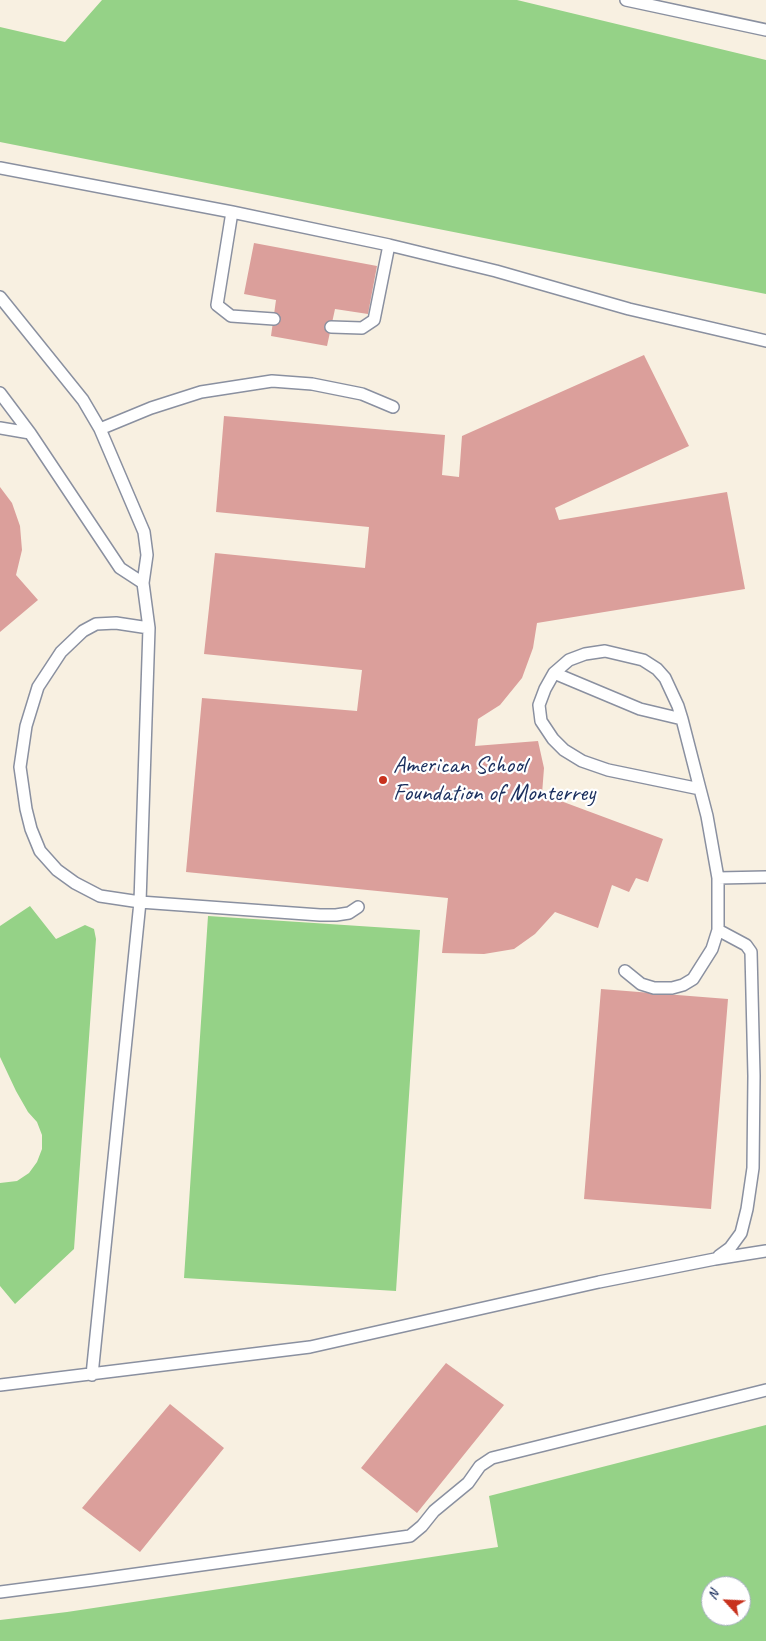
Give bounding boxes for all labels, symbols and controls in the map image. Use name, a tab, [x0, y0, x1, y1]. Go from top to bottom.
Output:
place label: American School Foundation of Monterrey	[393, 752, 595, 808]
marker: American School Foundation of Monterrey	[377, 774, 389, 786]
north arrow	[701, 1576, 751, 1626]
text: N	[703, 1587, 722, 1602]

